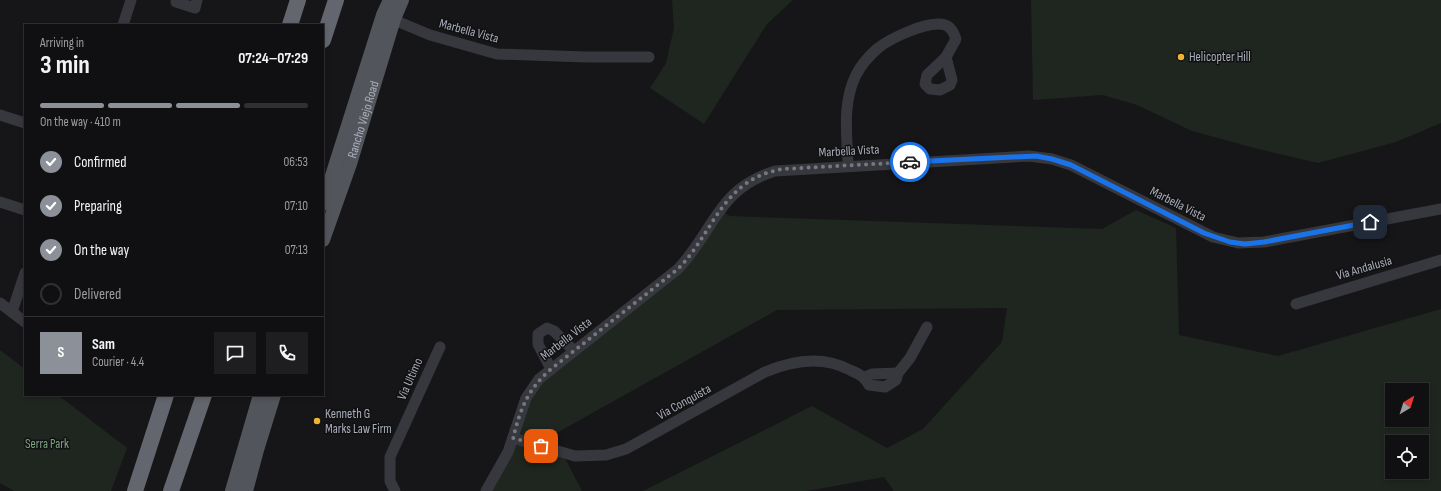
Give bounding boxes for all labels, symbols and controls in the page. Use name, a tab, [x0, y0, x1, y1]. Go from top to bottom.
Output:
street label: Marbella Vista	[438, 15, 500, 47]
text: Arriving in	[40, 35, 84, 51]
text: 07:24–07:29	[238, 49, 308, 68]
place label: Helicopter Hill	[1189, 49, 1251, 65]
text: 3 min	[40, 50, 90, 81]
marker: Helicopter Hill	[1176, 52, 1186, 62]
street label: Rancho Viejo Road	[344, 79, 383, 160]
text: On the way · 410 m	[40, 114, 121, 130]
street label: Marbella Vista	[818, 141, 880, 161]
courier	[890, 142, 930, 182]
icon: check	[40, 151, 62, 173]
icon: car	[899, 151, 921, 173]
text: Confirmed	[74, 153, 127, 172]
text: 06:53	[283, 154, 308, 170]
street label: Marbella Vista	[1147, 183, 1209, 225]
icon: check	[40, 195, 62, 217]
text: Preparing	[74, 197, 122, 216]
text: 07:10	[284, 198, 308, 214]
pin	[1353, 205, 1387, 239]
icon: home	[1359, 211, 1381, 233]
icon: check	[40, 239, 62, 261]
text: On the way	[74, 241, 129, 260]
text: 07:13	[285, 242, 308, 258]
street label: Via Andalusia	[1334, 252, 1394, 284]
text: Delivered	[74, 285, 121, 304]
street label: Marbella Vista	[537, 314, 595, 364]
button: chat	[214, 332, 256, 374]
button: phone	[266, 332, 308, 374]
text: Sam	[92, 335, 115, 354]
text: S	[58, 343, 64, 362]
text: Courier · 4.4	[92, 354, 144, 370]
street label: Via Ultimo	[394, 355, 426, 403]
street label: Via Conquista	[654, 381, 714, 423]
north arrow	[1385, 383, 1429, 427]
map controls	[1385, 383, 1429, 479]
place label: Kenneth G Marks Law Firm	[325, 406, 392, 437]
marker: Kenneth G Marks Law Firm	[312, 416, 322, 426]
pin	[524, 429, 558, 463]
icon: bag	[530, 435, 552, 457]
button: locate	[1385, 435, 1429, 479]
park label: Serra Park	[25, 436, 69, 452]

